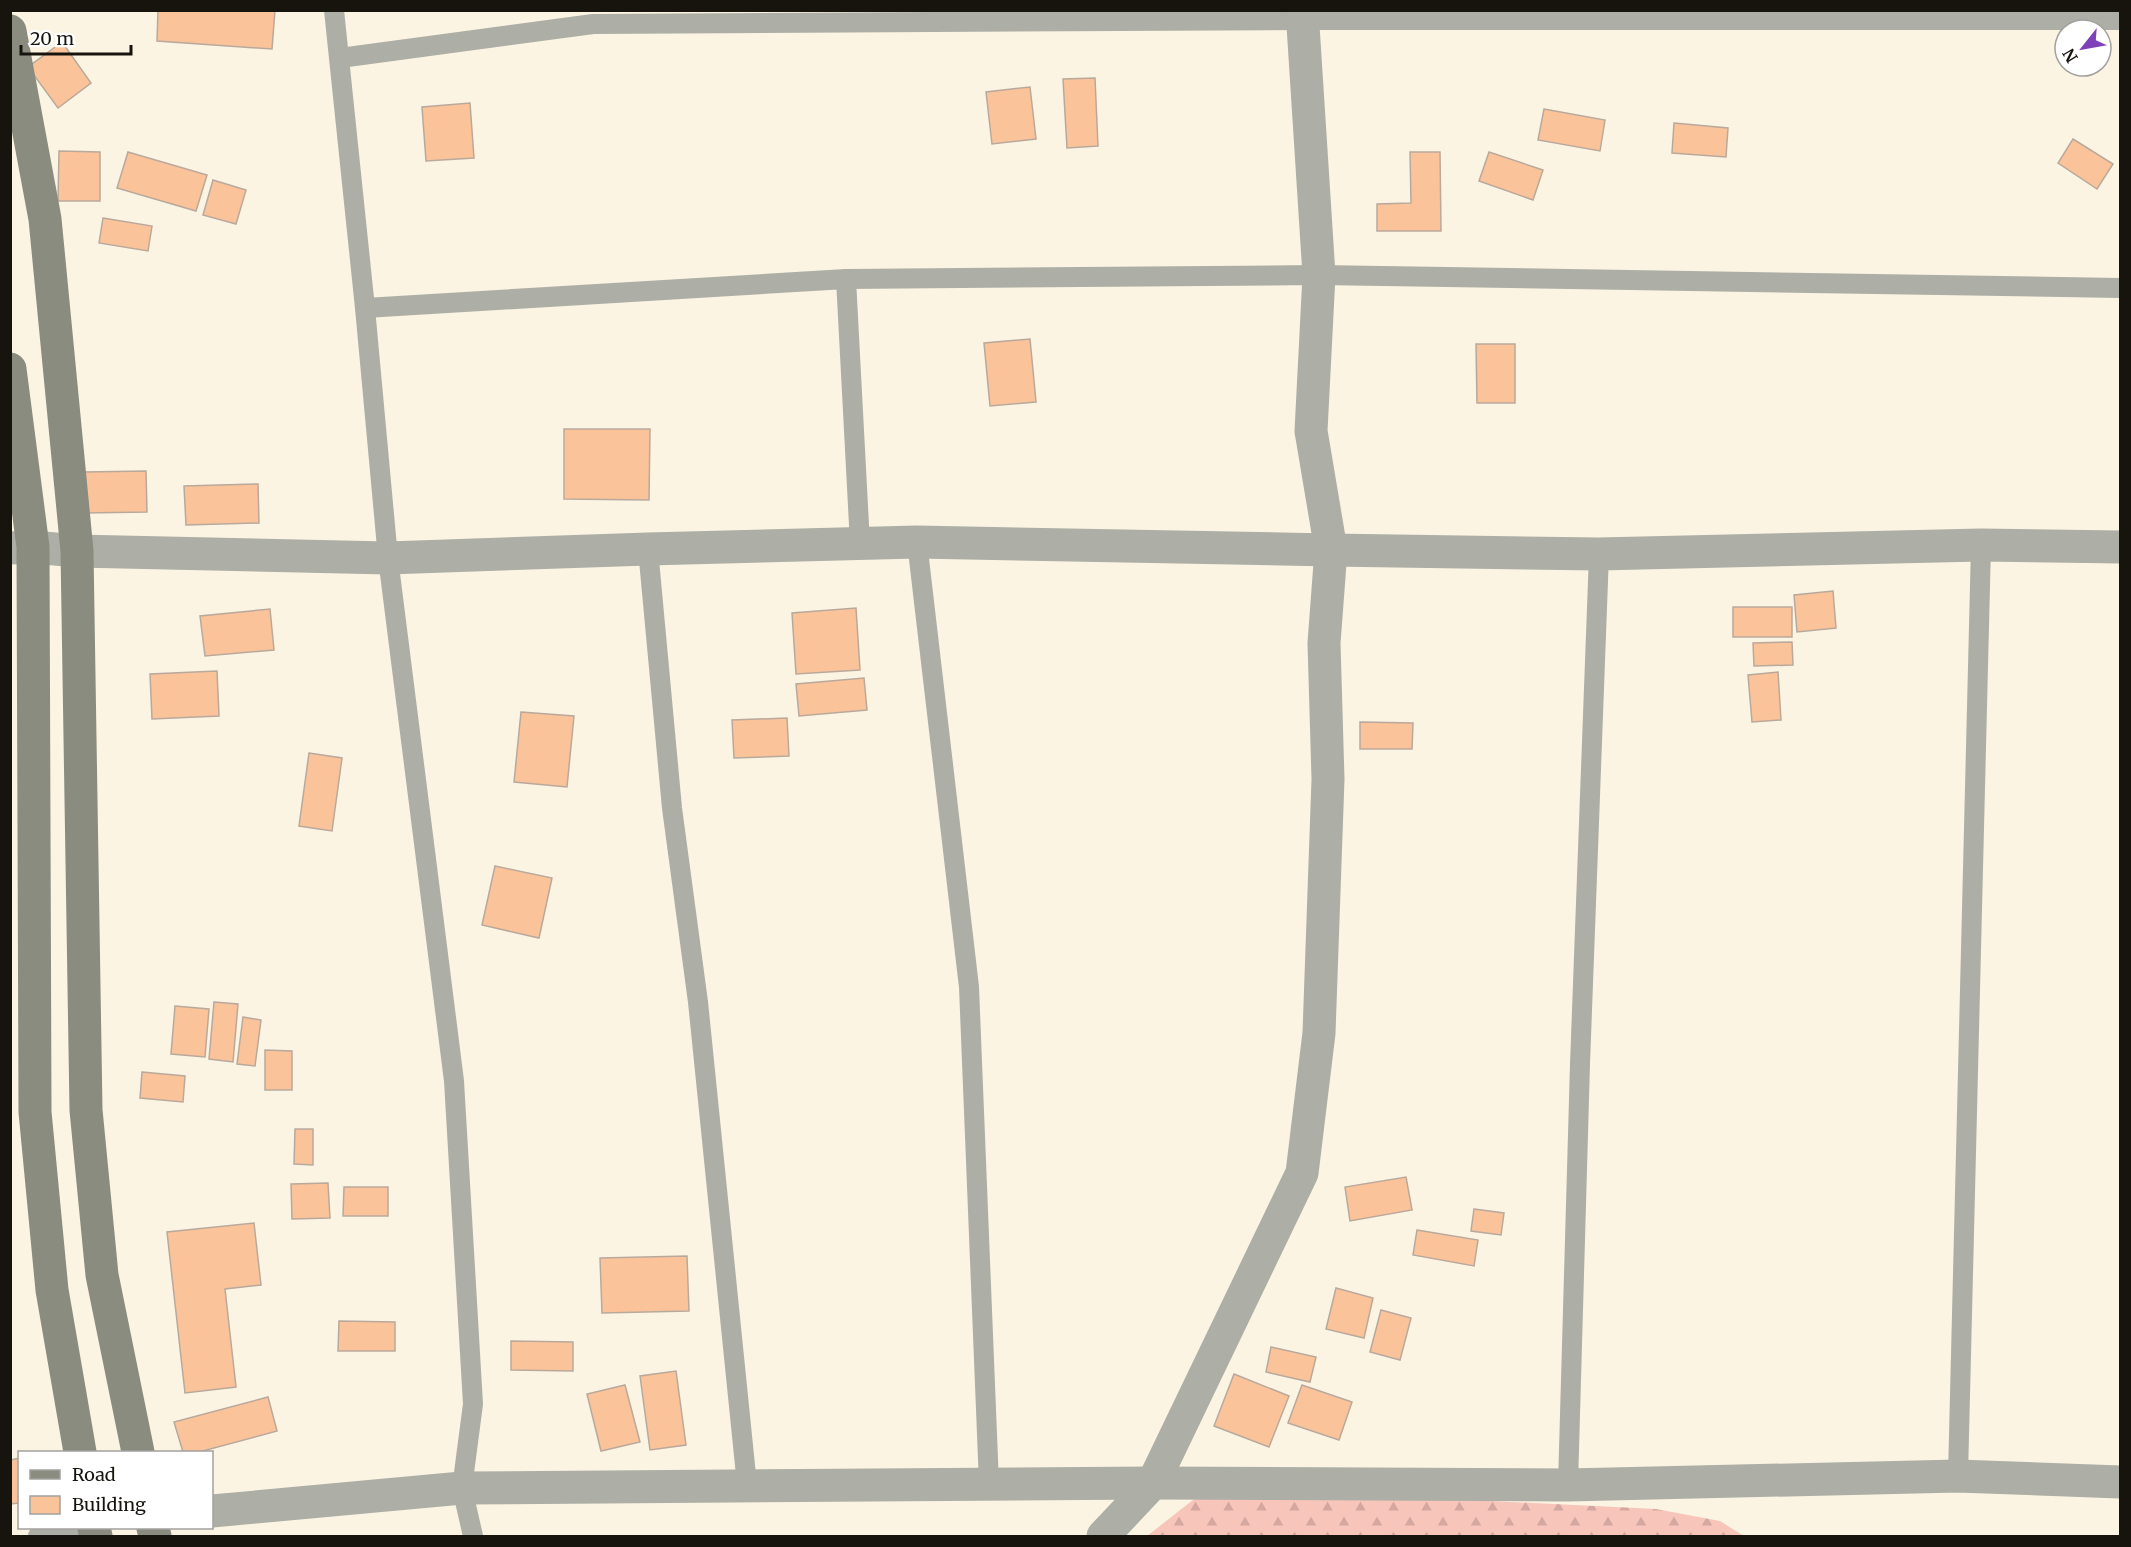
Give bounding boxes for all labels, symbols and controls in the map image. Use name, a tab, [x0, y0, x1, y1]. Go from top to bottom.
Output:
scale bar	[21, 18, 130, 56]
north arrow	[2053, 18, 2113, 78]
text: 20 m	[30, 27, 74, 50]
text: N	[2058, 45, 2082, 66]
legend	[18, 1451, 213, 1529]
text: Road	[72, 1463, 116, 1486]
text: Building	[72, 1493, 146, 1516]

